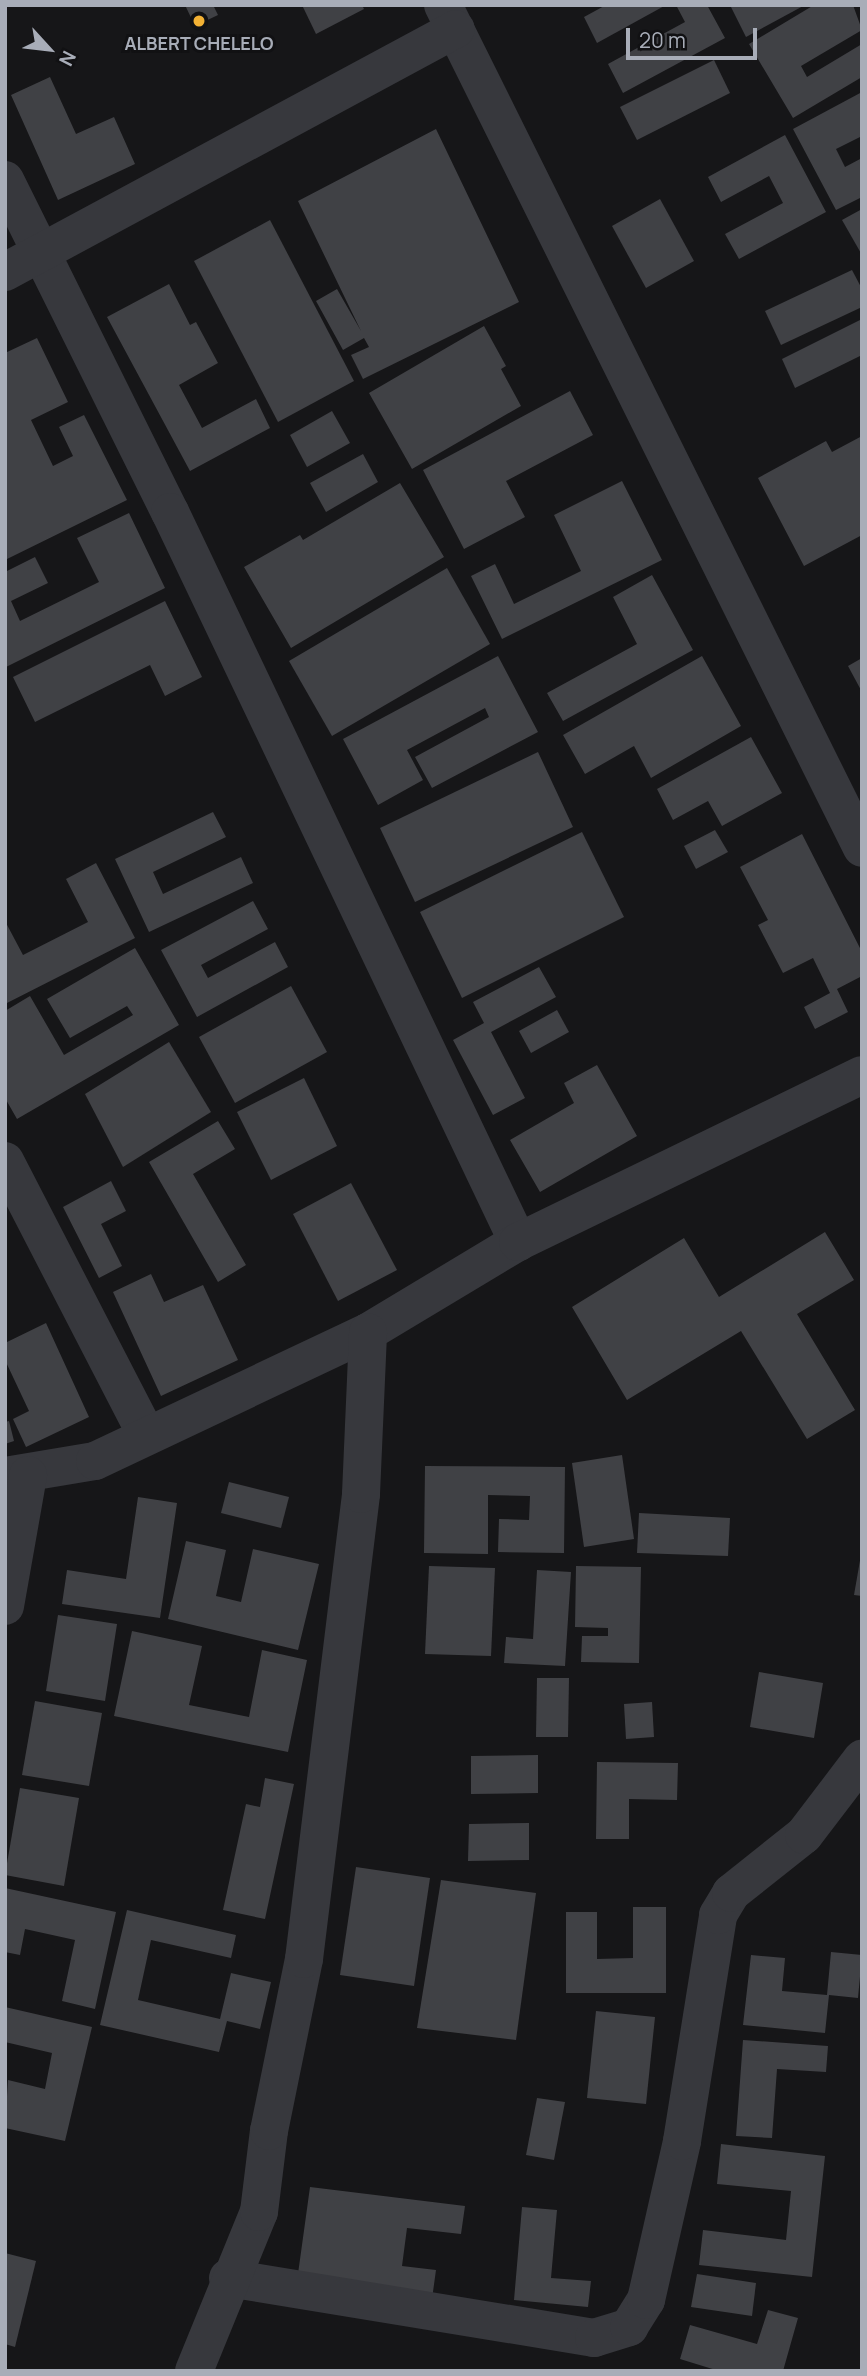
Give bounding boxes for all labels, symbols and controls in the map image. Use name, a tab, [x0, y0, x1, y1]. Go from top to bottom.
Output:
marker: ALBERT CHELELO	[191, 13, 207, 29]
north arrow	[14, 14, 84, 84]
scale bar	[629, 14, 760, 58]
text: 20 m	[639, 26, 686, 54]
place label: ALBERT CHELELO	[124, 32, 274, 54]
text: N	[53, 47, 82, 71]

